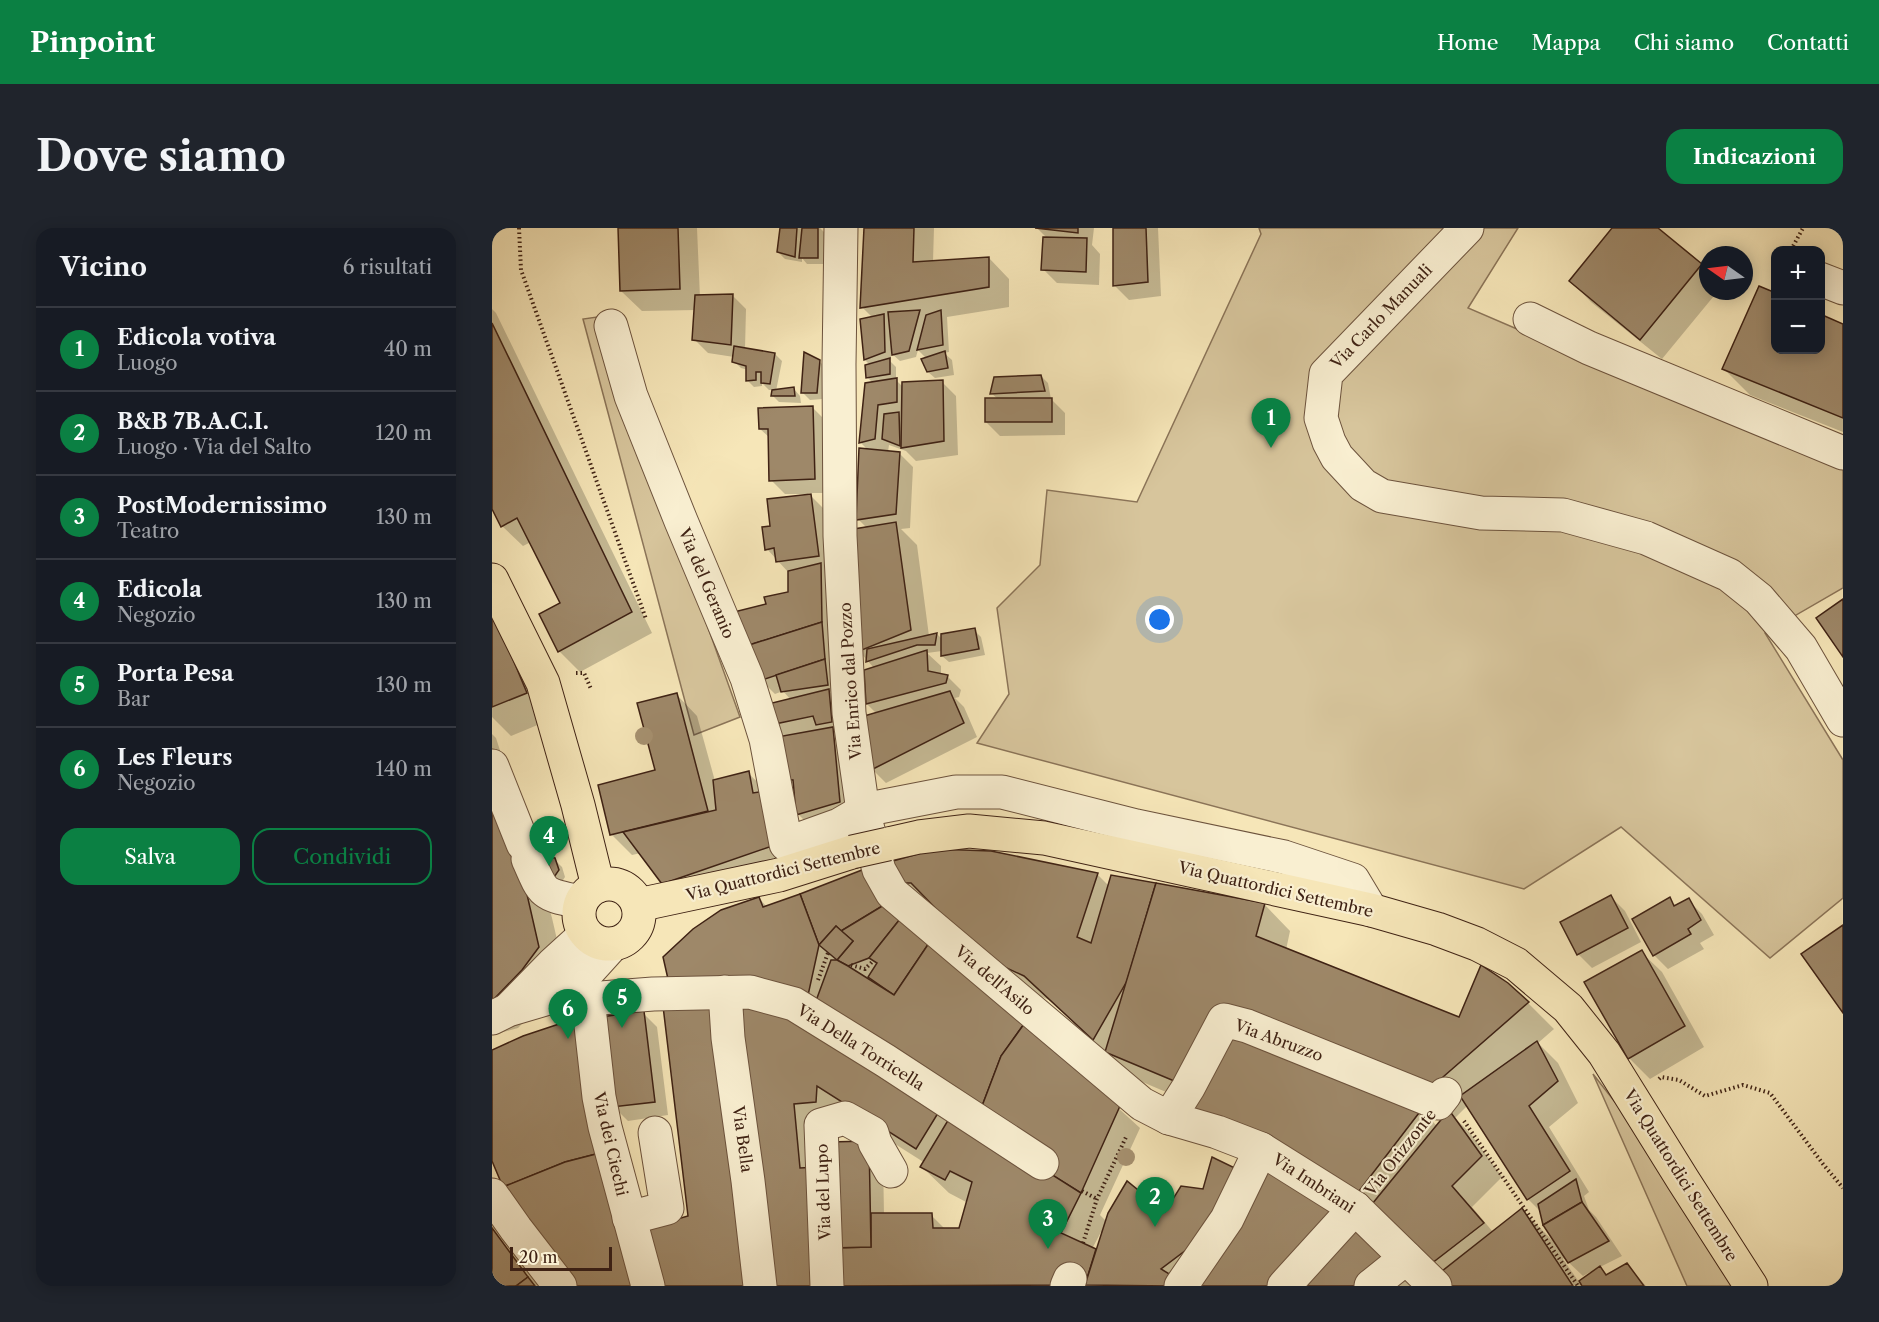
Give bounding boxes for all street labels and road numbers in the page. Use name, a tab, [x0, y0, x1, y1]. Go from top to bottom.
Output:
street label: Via Carlo Manuali	[1325, 259, 1436, 373]
street label: Via del Geranio	[674, 524, 739, 642]
street label: Via Enrico dal Pozzo	[835, 602, 866, 761]
street label: Via Quattordici Settembre	[683, 837, 882, 905]
street label: Via Quattordici Settembre	[1176, 857, 1375, 921]
street label: Via dell'Asilo	[950, 940, 1039, 1019]
street label: Via Della Torricella	[793, 999, 929, 1095]
street label: Via Abruzzo	[1231, 1014, 1326, 1065]
street label: Via Quattordici Settembre	[1619, 1084, 1742, 1265]
street label: Via dei Ciechi	[589, 1089, 633, 1198]
street label: Via Bella	[728, 1103, 758, 1174]
street label: Via Orizzonte	[1359, 1105, 1440, 1200]
street label: Via del Lupo	[811, 1143, 835, 1242]
street label: Via Imbriani	[1268, 1148, 1359, 1217]

